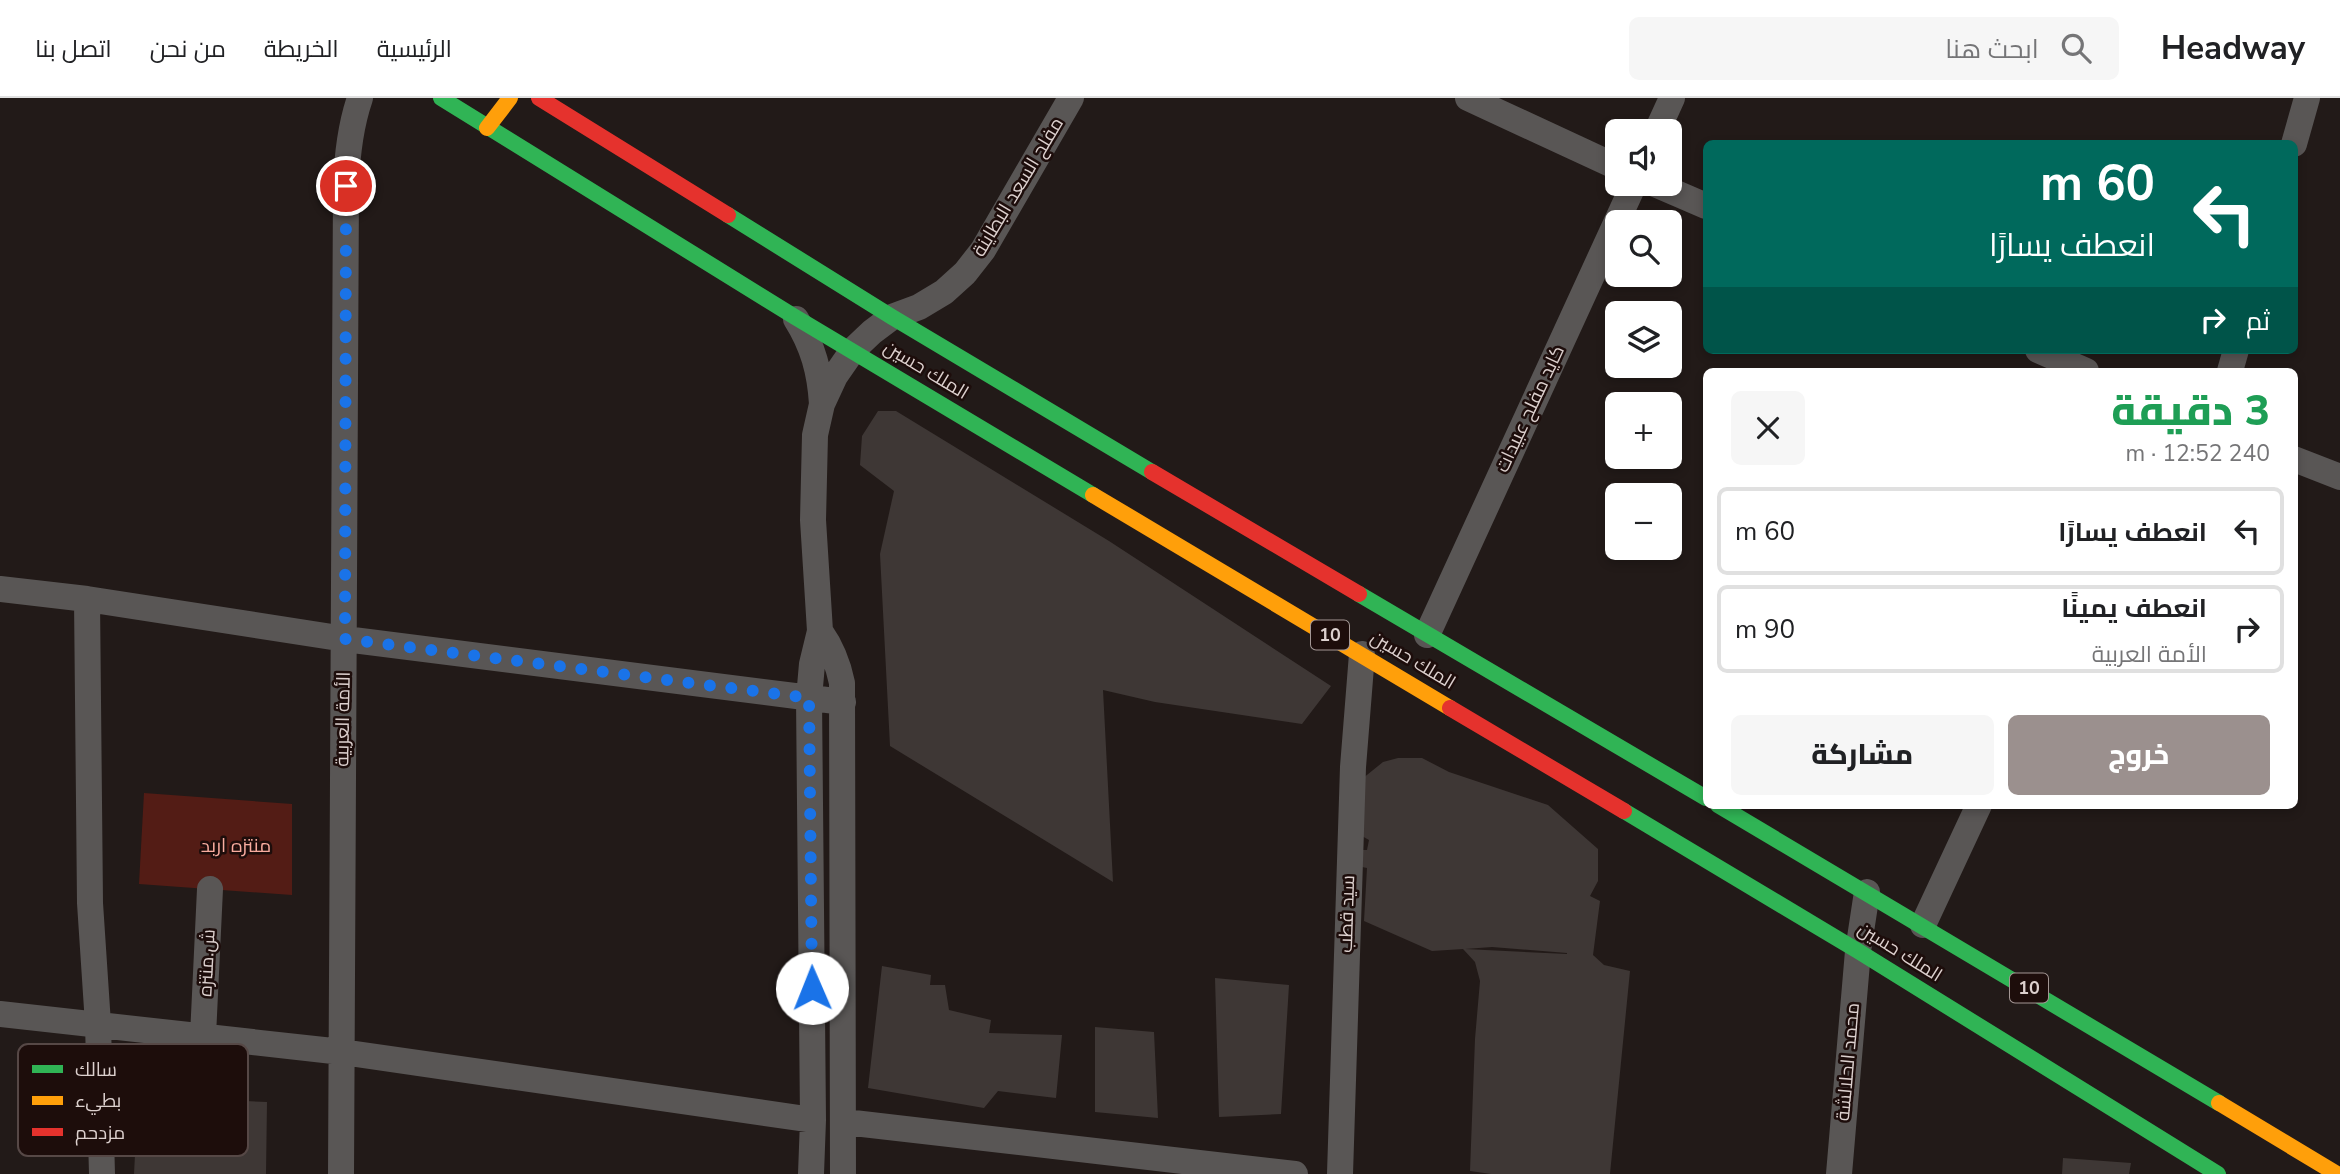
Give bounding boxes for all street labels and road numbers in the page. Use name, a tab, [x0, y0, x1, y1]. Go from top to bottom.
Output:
street label: مفلح السعد البطاينة	[966, 113, 1070, 261]
street label: الملك حسين	[879, 334, 973, 406]
street label: كايد مفلح عبيدات	[1489, 341, 1571, 477]
road number: 10	[1311, 620, 1349, 650]
street label: الملك حسين	[1366, 624, 1460, 696]
street label: الأمة العربية	[329, 671, 357, 767]
street label: سيد قطب	[1333, 875, 1361, 953]
street label: الملك حسين	[1853, 916, 1947, 988]
street label: ش.منتزه	[192, 929, 222, 997]
road number: 10	[2010, 974, 2048, 1002]
street label: محمد الحلالشة	[1830, 1002, 1866, 1122]

